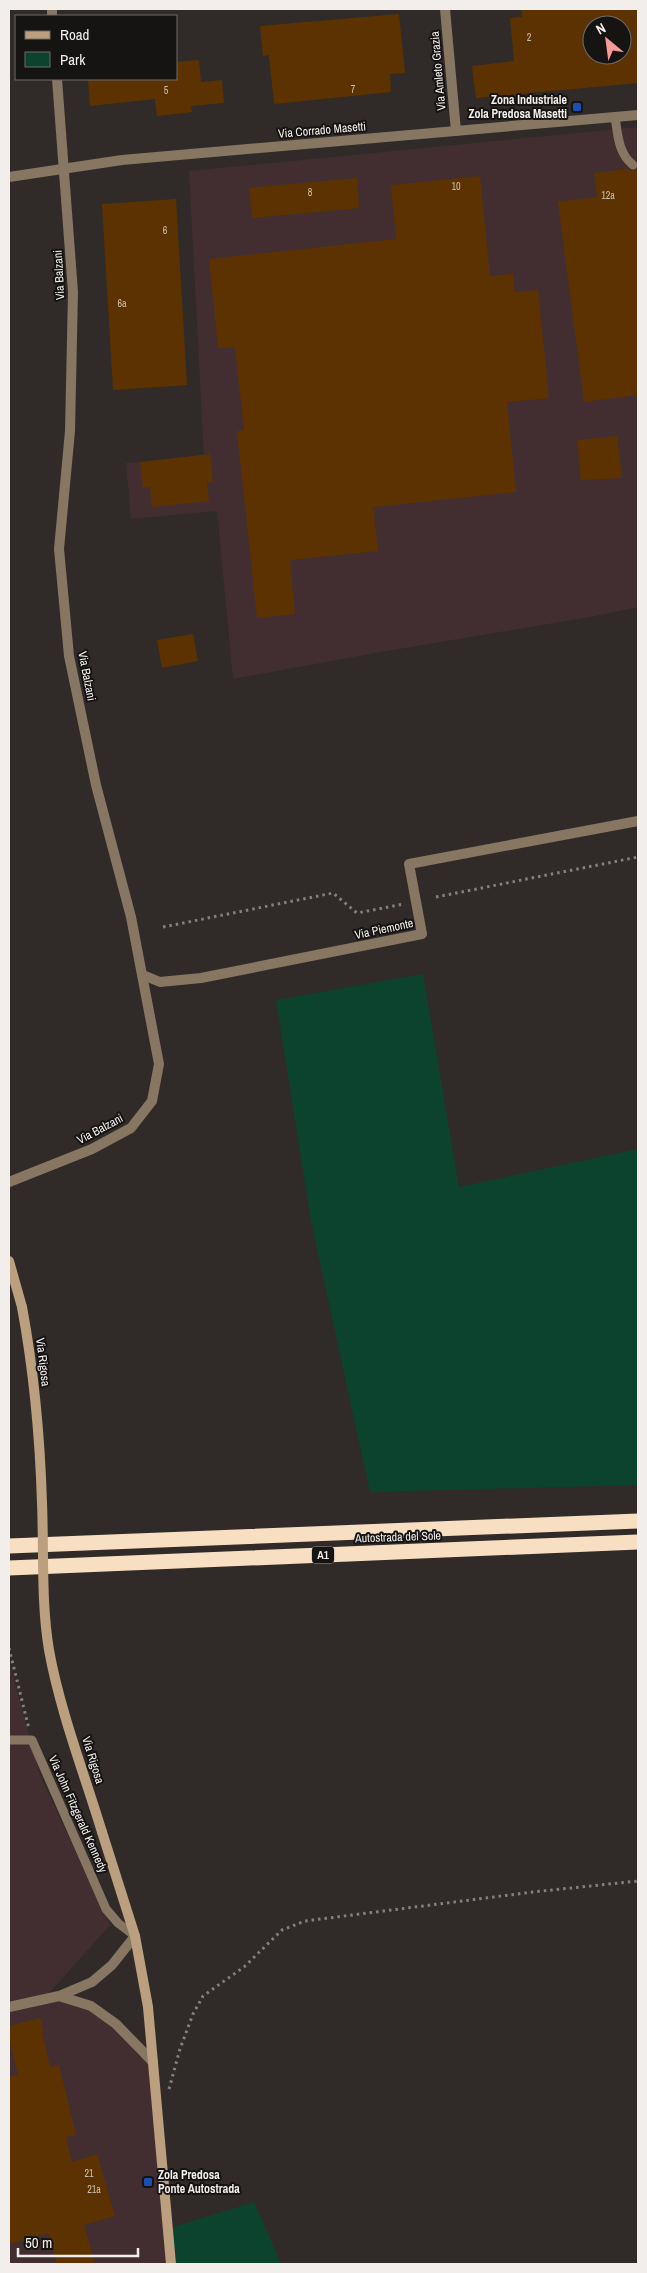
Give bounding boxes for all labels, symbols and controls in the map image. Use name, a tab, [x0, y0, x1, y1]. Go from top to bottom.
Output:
legend	[15, 15, 178, 80]
north arrow	[582, 15, 632, 65]
text: N	[593, 19, 609, 39]
text: Road	[60, 24, 89, 45]
street label: Via Amleto Grazia	[427, 30, 449, 111]
house number: 2	[527, 31, 532, 44]
text: Park	[60, 49, 86, 70]
house number: 7	[351, 83, 356, 96]
house number: 5	[164, 84, 169, 97]
place label: Zona Industriale Zola Predosa Masetti	[469, 92, 568, 122]
marker: Zona Industriale Zola Predosa Masetti	[571, 101, 583, 113]
street label: Via Corrado Masetti	[278, 118, 366, 142]
house number: 10	[451, 180, 461, 193]
house number: 8	[308, 186, 313, 199]
house number: 12a	[601, 189, 615, 202]
house number: 6	[163, 224, 168, 237]
street label: Via Balzani	[50, 250, 68, 300]
house number: 6a	[117, 297, 127, 310]
street label: Via Balzani	[74, 650, 100, 702]
street label: Via Piemonte	[353, 915, 415, 943]
street label: Via Balzani	[74, 1110, 126, 1148]
street label: Via Rigosa	[32, 1337, 54, 1388]
street label: Autostrada del Sole	[354, 1528, 441, 1547]
road number: A1	[312, 1546, 334, 1564]
street label: Via Rigosa	[78, 1734, 108, 1786]
street label: Via John Fitzgerald Kennedy	[45, 1753, 111, 1875]
house number: 21	[84, 2167, 94, 2180]
place label: Zola Predosa Ponte Autostrada	[158, 2167, 240, 2197]
marker: Zola Predosa Ponte Autostrada	[142, 2176, 154, 2188]
house number: 21a	[87, 2183, 101, 2196]
scale bar	[18, 2226, 138, 2258]
text: 50 m	[25, 2232, 52, 2253]

